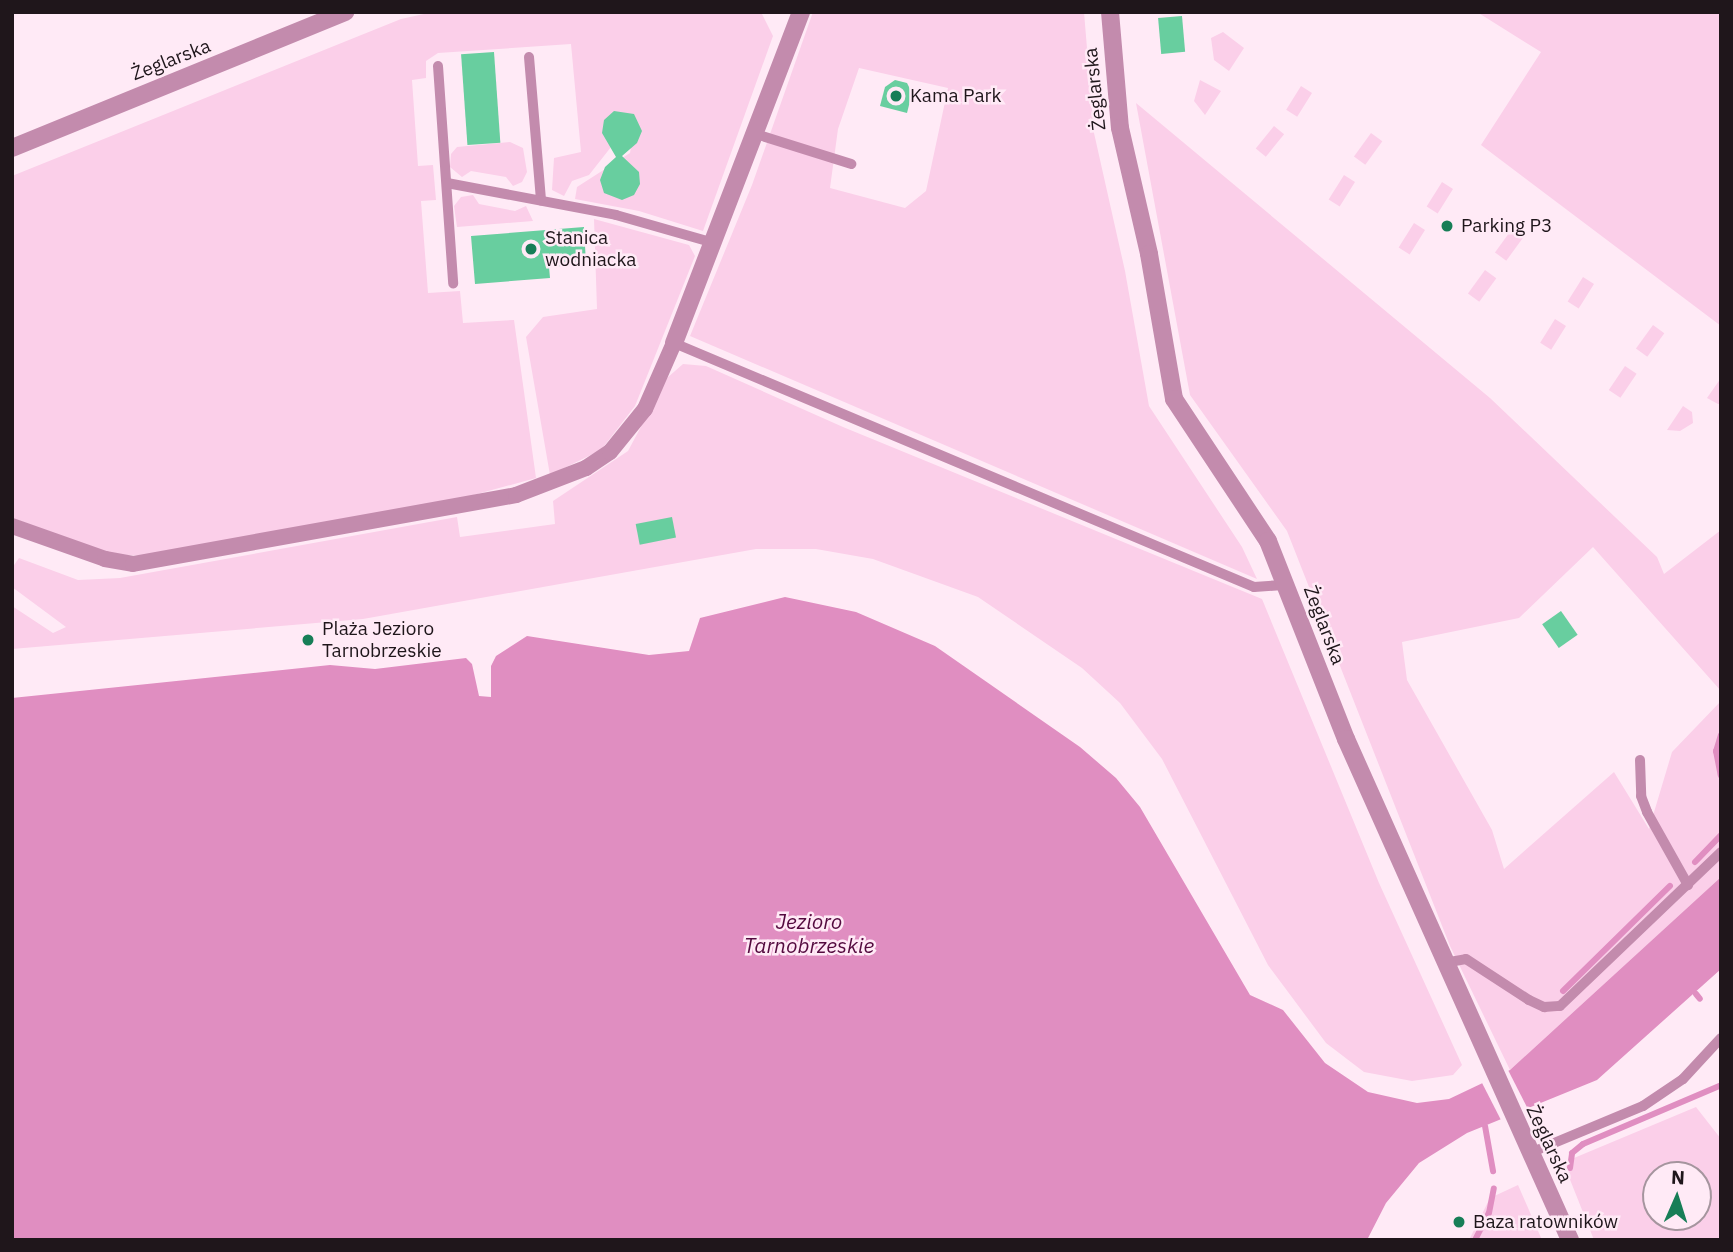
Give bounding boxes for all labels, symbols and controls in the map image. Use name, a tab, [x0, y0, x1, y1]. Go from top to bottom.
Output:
street label: Żeglarska	[128, 34, 214, 86]
street label: Żeglarska	[1079, 47, 1111, 131]
place label: Kama Park	[910, 85, 1002, 107]
marker: Kama Park	[888, 88, 904, 104]
place label: Parking P3	[1461, 215, 1552, 237]
marker: Parking P3	[1439, 218, 1455, 234]
place label: Stanica wodniacka	[545, 227, 636, 271]
marker: Stanica wodniacka	[523, 241, 539, 257]
street label: Żeglarska	[1298, 582, 1350, 668]
place label: Plaża Jezioro Tarnobrzeskie	[322, 618, 442, 662]
marker: Plaża Jezioro Tarnobrzeskie	[300, 632, 316, 648]
water label: Jezioro Tarnobrzeskie	[744, 908, 874, 958]
street label: Żeglarska	[1521, 1102, 1577, 1186]
north arrow	[1642, 1161, 1712, 1231]
text: N	[1670, 1165, 1685, 1189]
place label: Baza ratowników	[1473, 1211, 1618, 1233]
marker: Baza ratowników	[1451, 1214, 1467, 1230]

